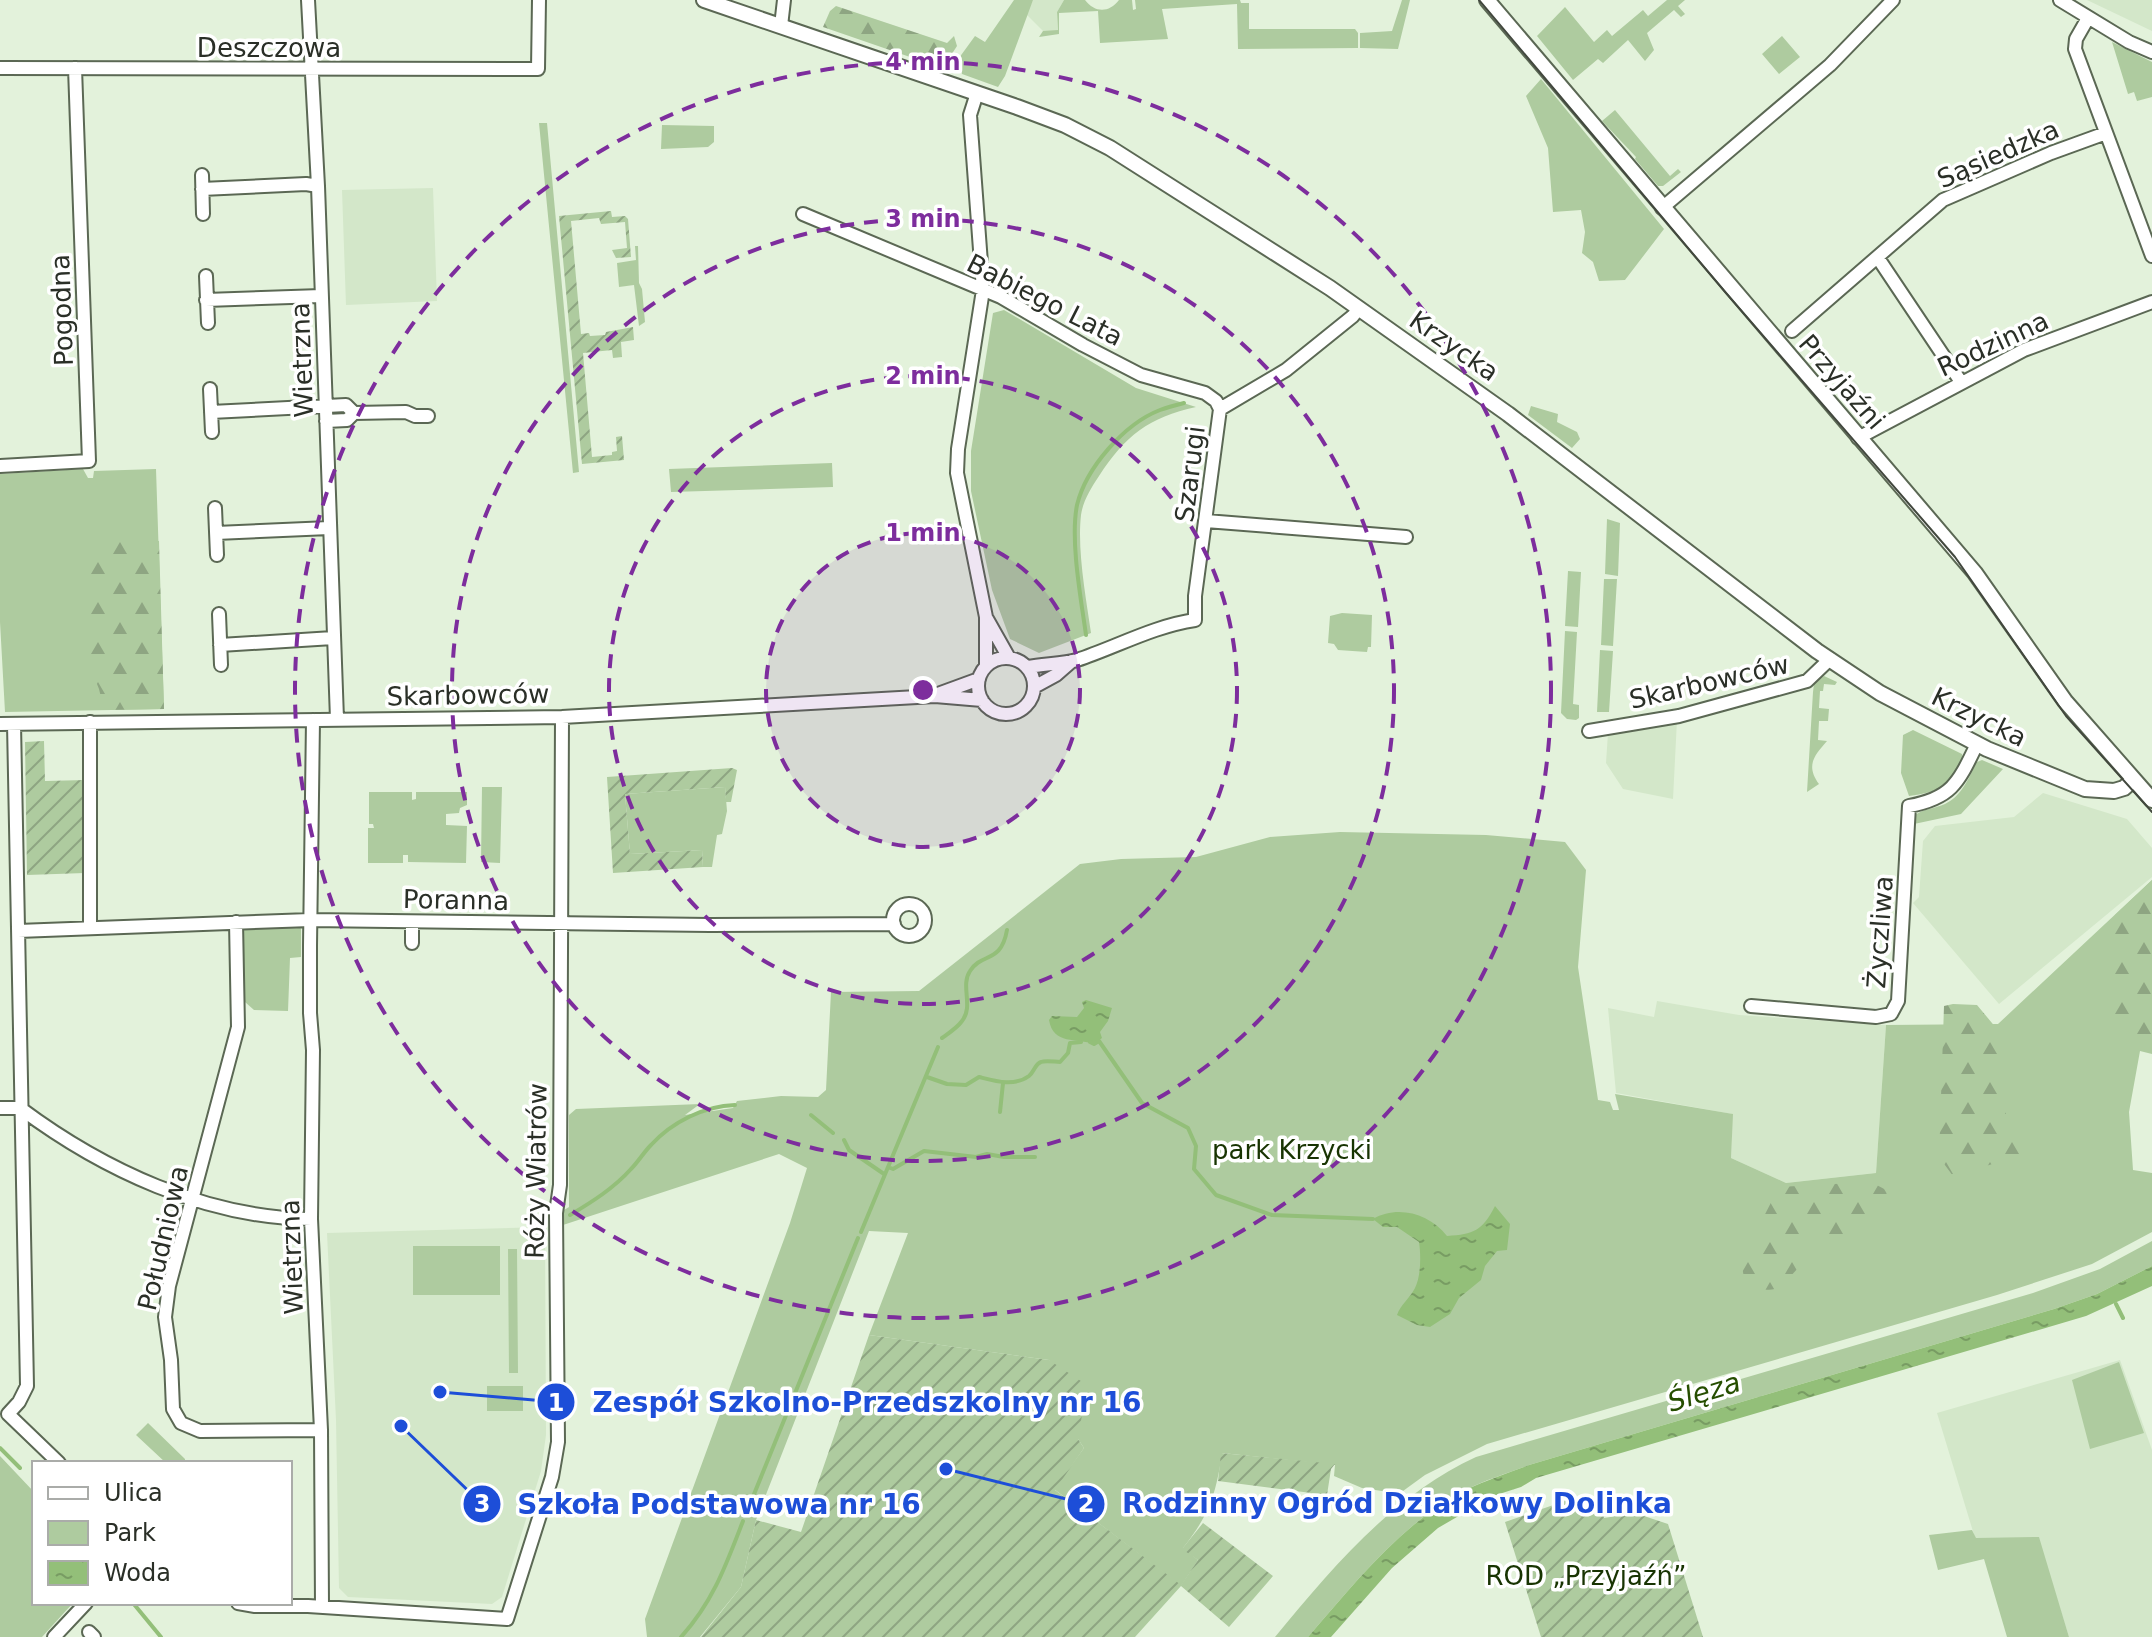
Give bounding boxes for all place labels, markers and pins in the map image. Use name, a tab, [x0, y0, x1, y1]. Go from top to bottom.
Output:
centre of rings	[909, 676, 937, 704]
callout: Zespół Szkolno-Przedszkolny nr 16	[536, 1376, 1157, 1428]
callout: Szkoła Podstawowa nr 16	[462, 1478, 937, 1530]
callout: Rodzinny Ogród Działkowy Dolinka	[1066, 1478, 1688, 1530]

